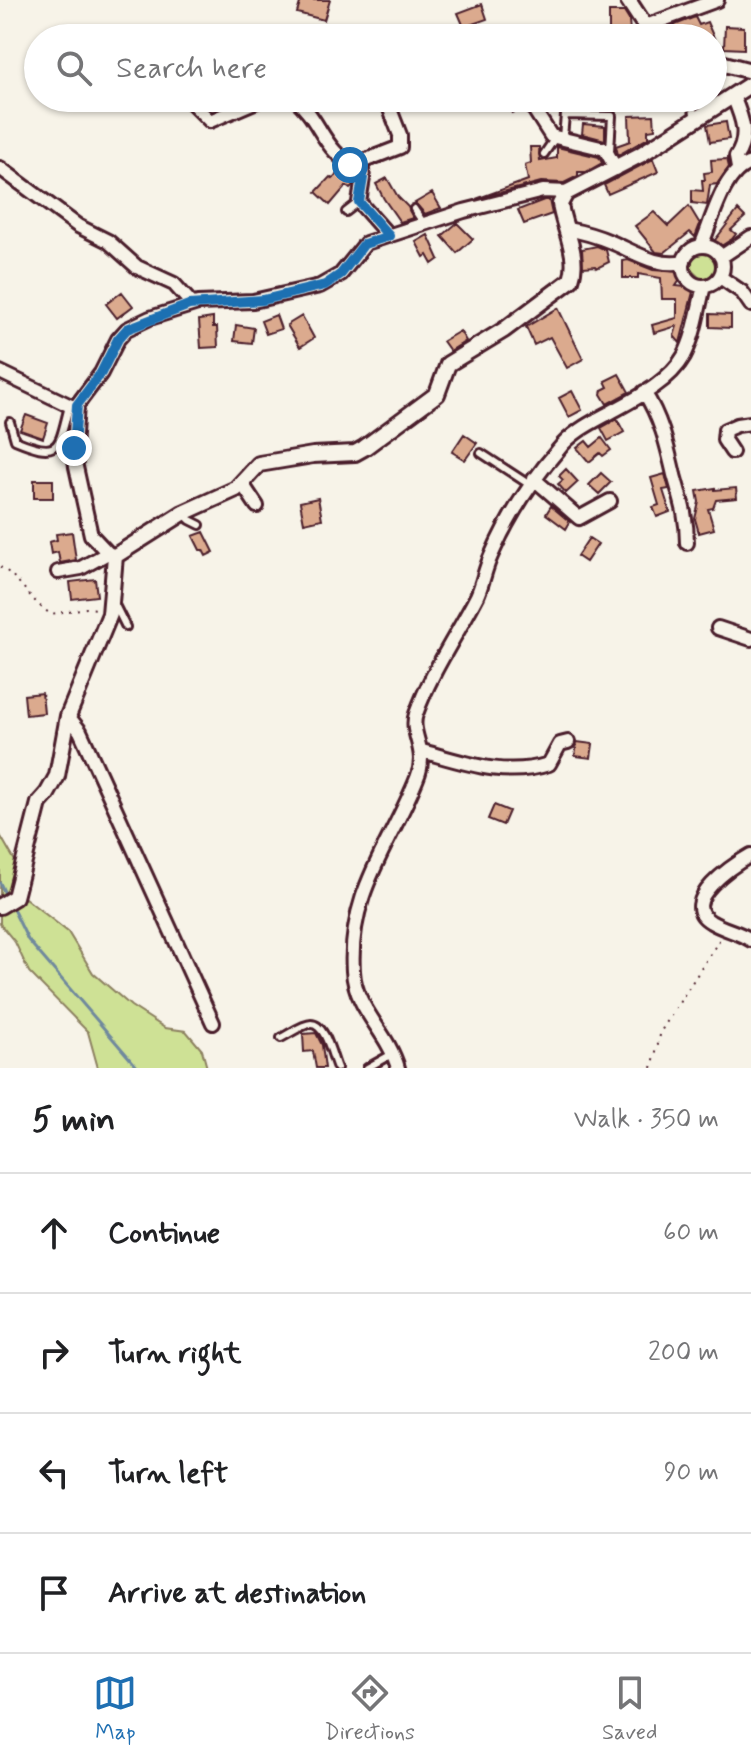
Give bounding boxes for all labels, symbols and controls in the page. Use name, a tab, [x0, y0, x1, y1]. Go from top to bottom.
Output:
search box	[24, 24, 727, 112]
icon: search	[52, 46, 96, 90]
text: Search here	[116, 49, 267, 88]
route start	[332, 147, 368, 183]
route end	[56, 430, 92, 466]
text: 5 min	[32, 1098, 115, 1143]
text: Walk · 350 m	[574, 1103, 719, 1137]
icon: ahead	[32, 1211, 76, 1255]
text: Continue	[108, 1214, 220, 1253]
text: 60 m	[663, 1216, 719, 1250]
icon: right	[32, 1331, 76, 1375]
text: Turn right	[108, 1334, 241, 1373]
text: 200 m	[648, 1336, 719, 1370]
icon: left	[32, 1451, 76, 1495]
text: Turn left	[108, 1454, 228, 1493]
text: 90 m	[664, 1456, 719, 1490]
icon: arrive	[32, 1571, 76, 1615]
text: Arrive at destination	[108, 1574, 366, 1613]
tab: Map	[93, 1671, 137, 1747]
tab: Directions	[324, 1671, 415, 1747]
tab: Saved	[602, 1671, 657, 1747]

